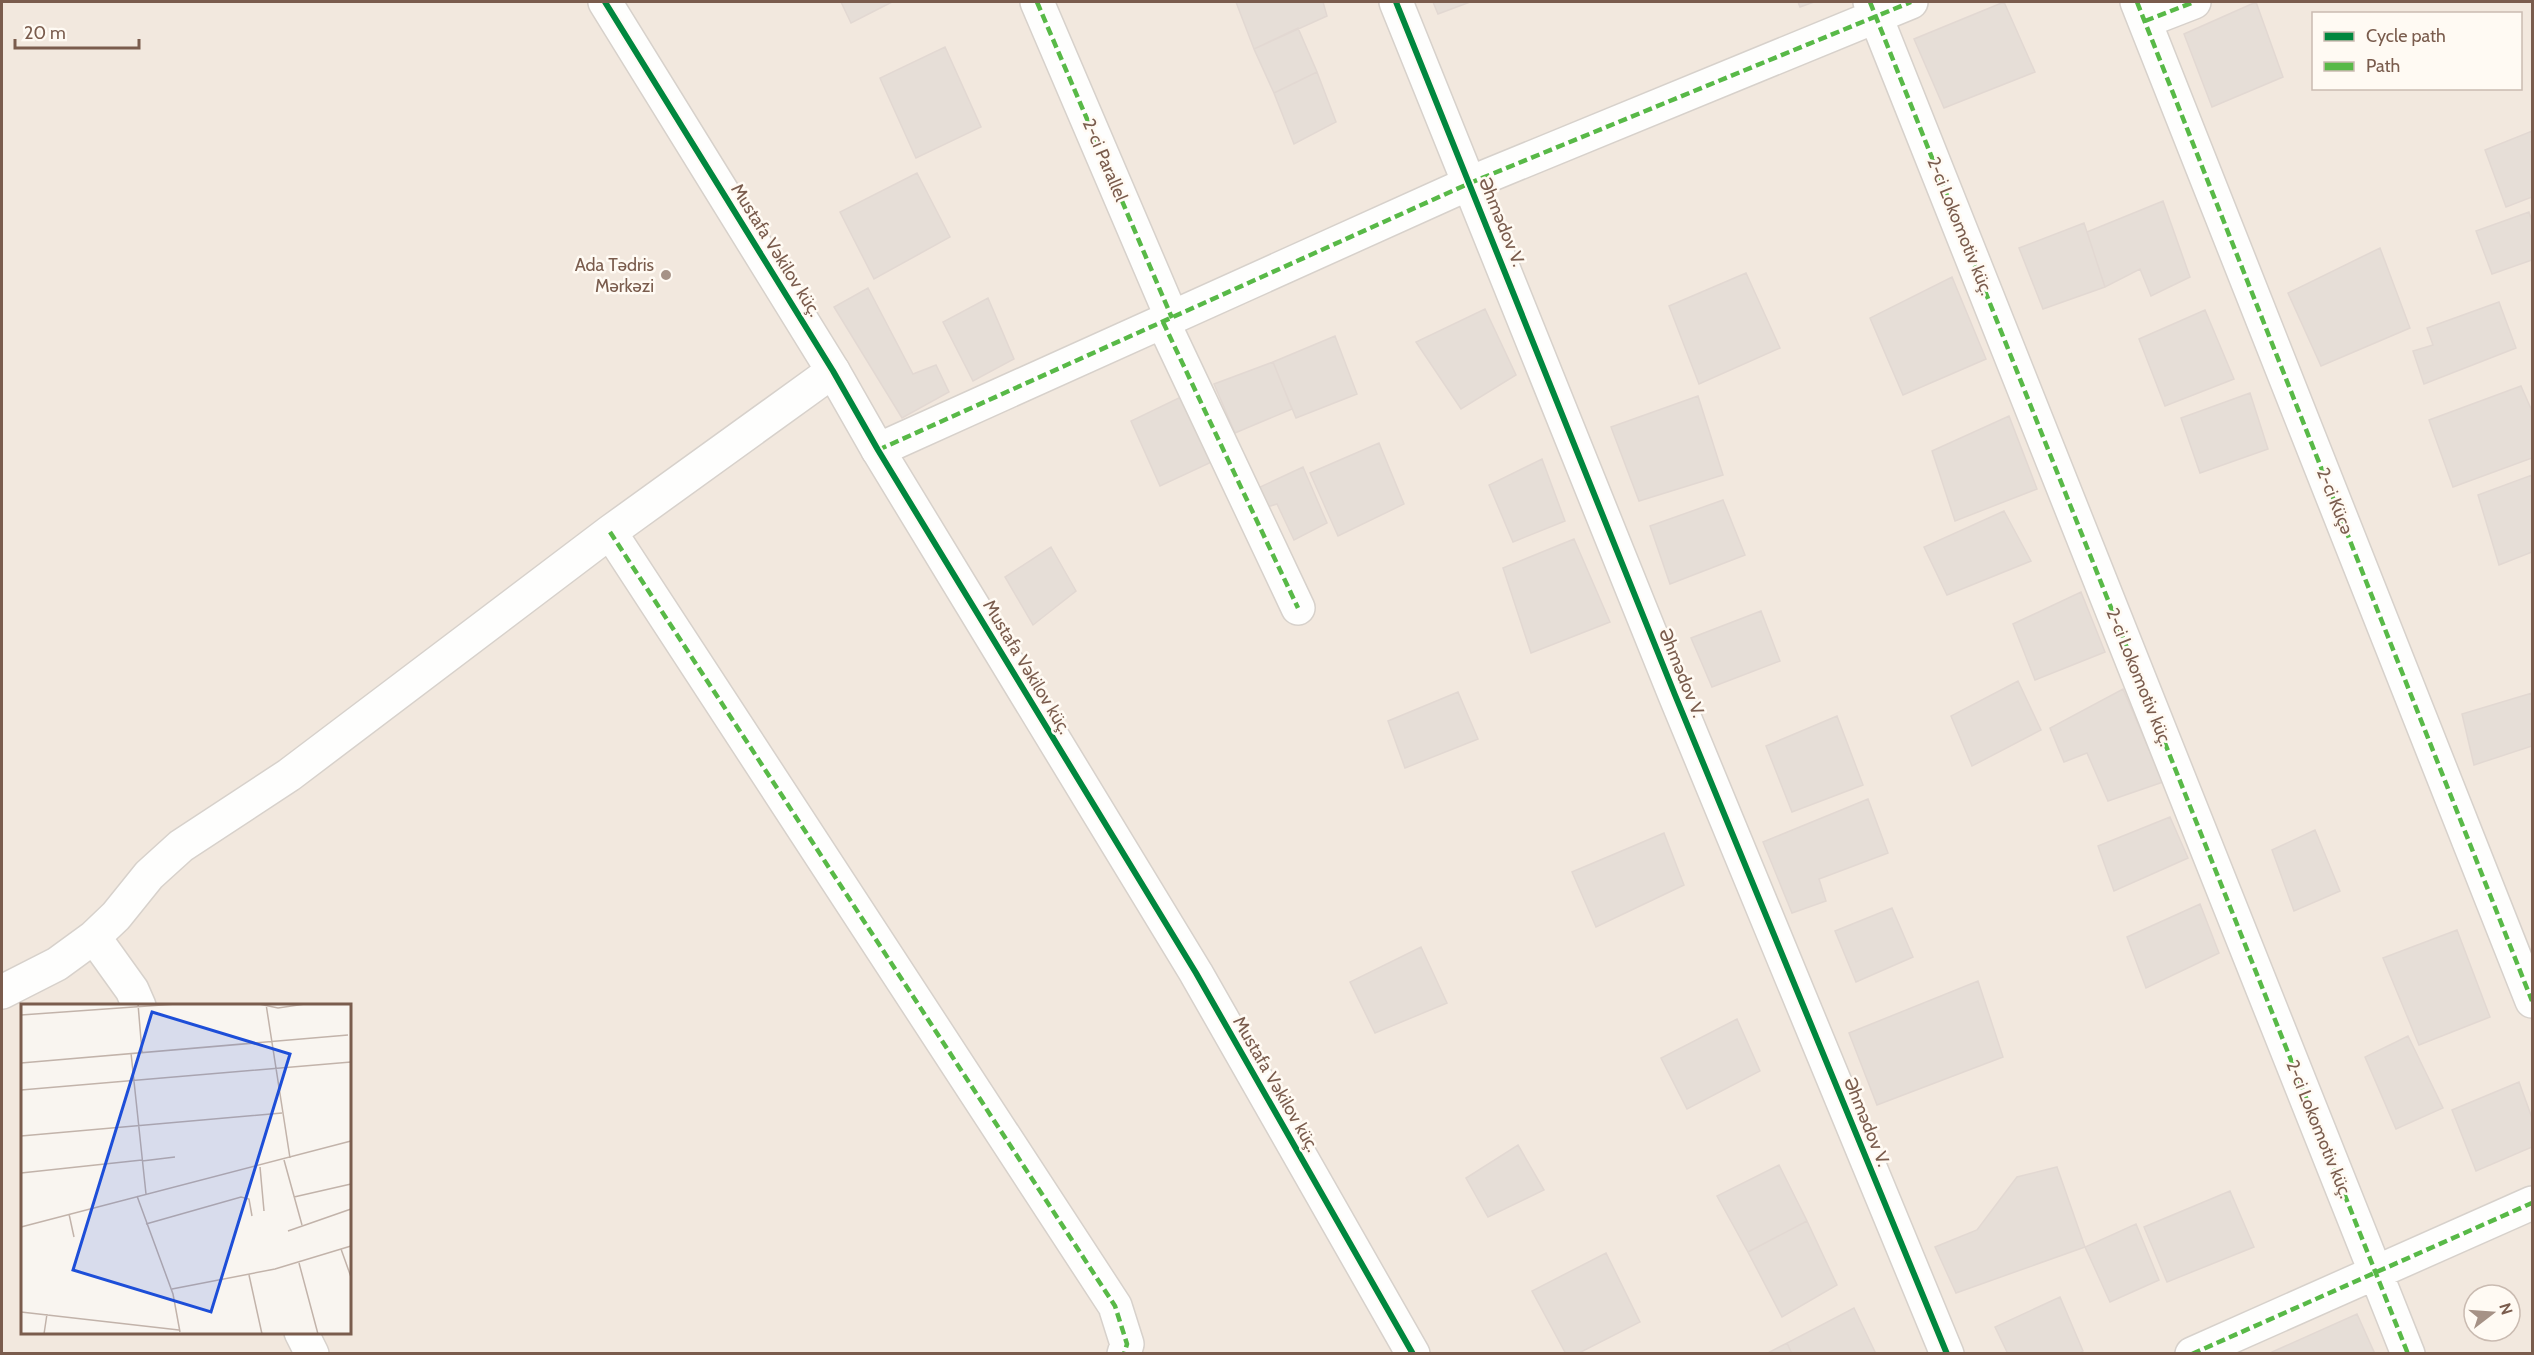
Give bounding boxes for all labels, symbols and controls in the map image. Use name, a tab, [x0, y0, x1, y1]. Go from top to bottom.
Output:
scale bar	[15, 12, 140, 50]
legend	[2312, 12, 2522, 90]
text: 20 m	[24, 22, 66, 44]
text: Cycle path	[2366, 25, 2446, 47]
text: Path	[2366, 55, 2400, 77]
street label: 2-ci Parallel	[1078, 115, 1133, 205]
street label: 2-ci Lokomotiv küç.	[1922, 154, 1998, 298]
street label: Əhmədov V.	[1474, 174, 1530, 270]
street label: Mustafa Vəkilov küç.	[726, 179, 826, 321]
place label: Ada Tədris Mərkəzi	[575, 254, 654, 297]
marker: Ada Tədris Mərkəzi	[659, 268, 673, 282]
street label: 2-ci Küçə	[2312, 465, 2358, 537]
street label: Mustafa Vəkilov küç.	[978, 596, 1076, 738]
street label: 2-ci Lokomotiv küç.	[2101, 605, 2177, 749]
street label: Əhmədov V.	[1654, 625, 1710, 721]
inset map	[21, 1004, 351, 1334]
street label: Mustafa Vəkilov küç.	[1228, 1012, 1324, 1156]
street label: 2-ci Lokomotiv küç.	[2281, 1057, 2357, 1201]
street label: Əhmədov V.	[1839, 1074, 1895, 1170]
north arrow	[2462, 1283, 2522, 1343]
text: N	[2495, 1301, 2517, 1317]

